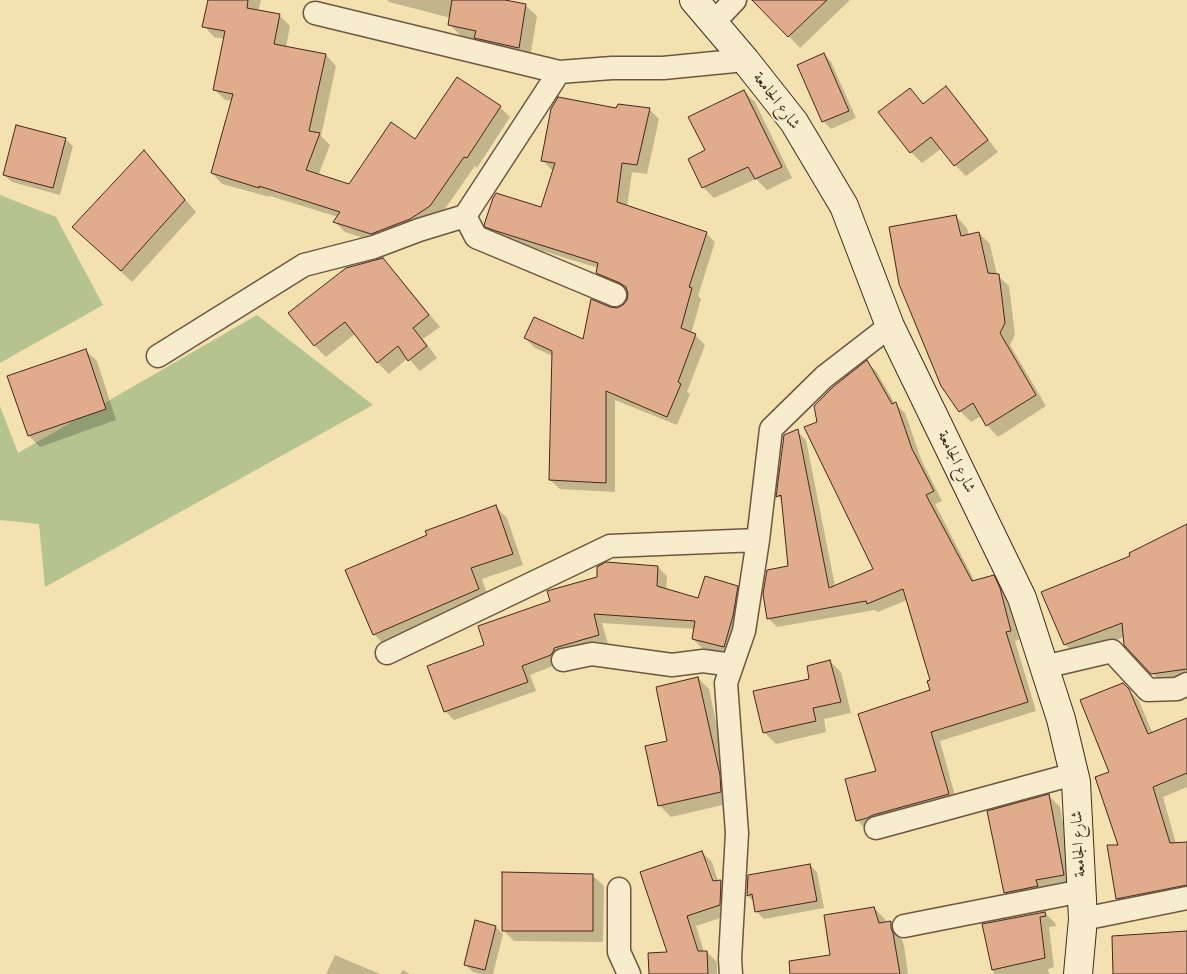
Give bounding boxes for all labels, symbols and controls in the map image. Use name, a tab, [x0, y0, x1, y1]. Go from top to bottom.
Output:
street label: شارع الجامعة	[748, 69, 804, 133]
street label: شارع الجامعة	[933, 428, 979, 496]
street label: شارع الجامعة	[1068, 810, 1090, 878]

